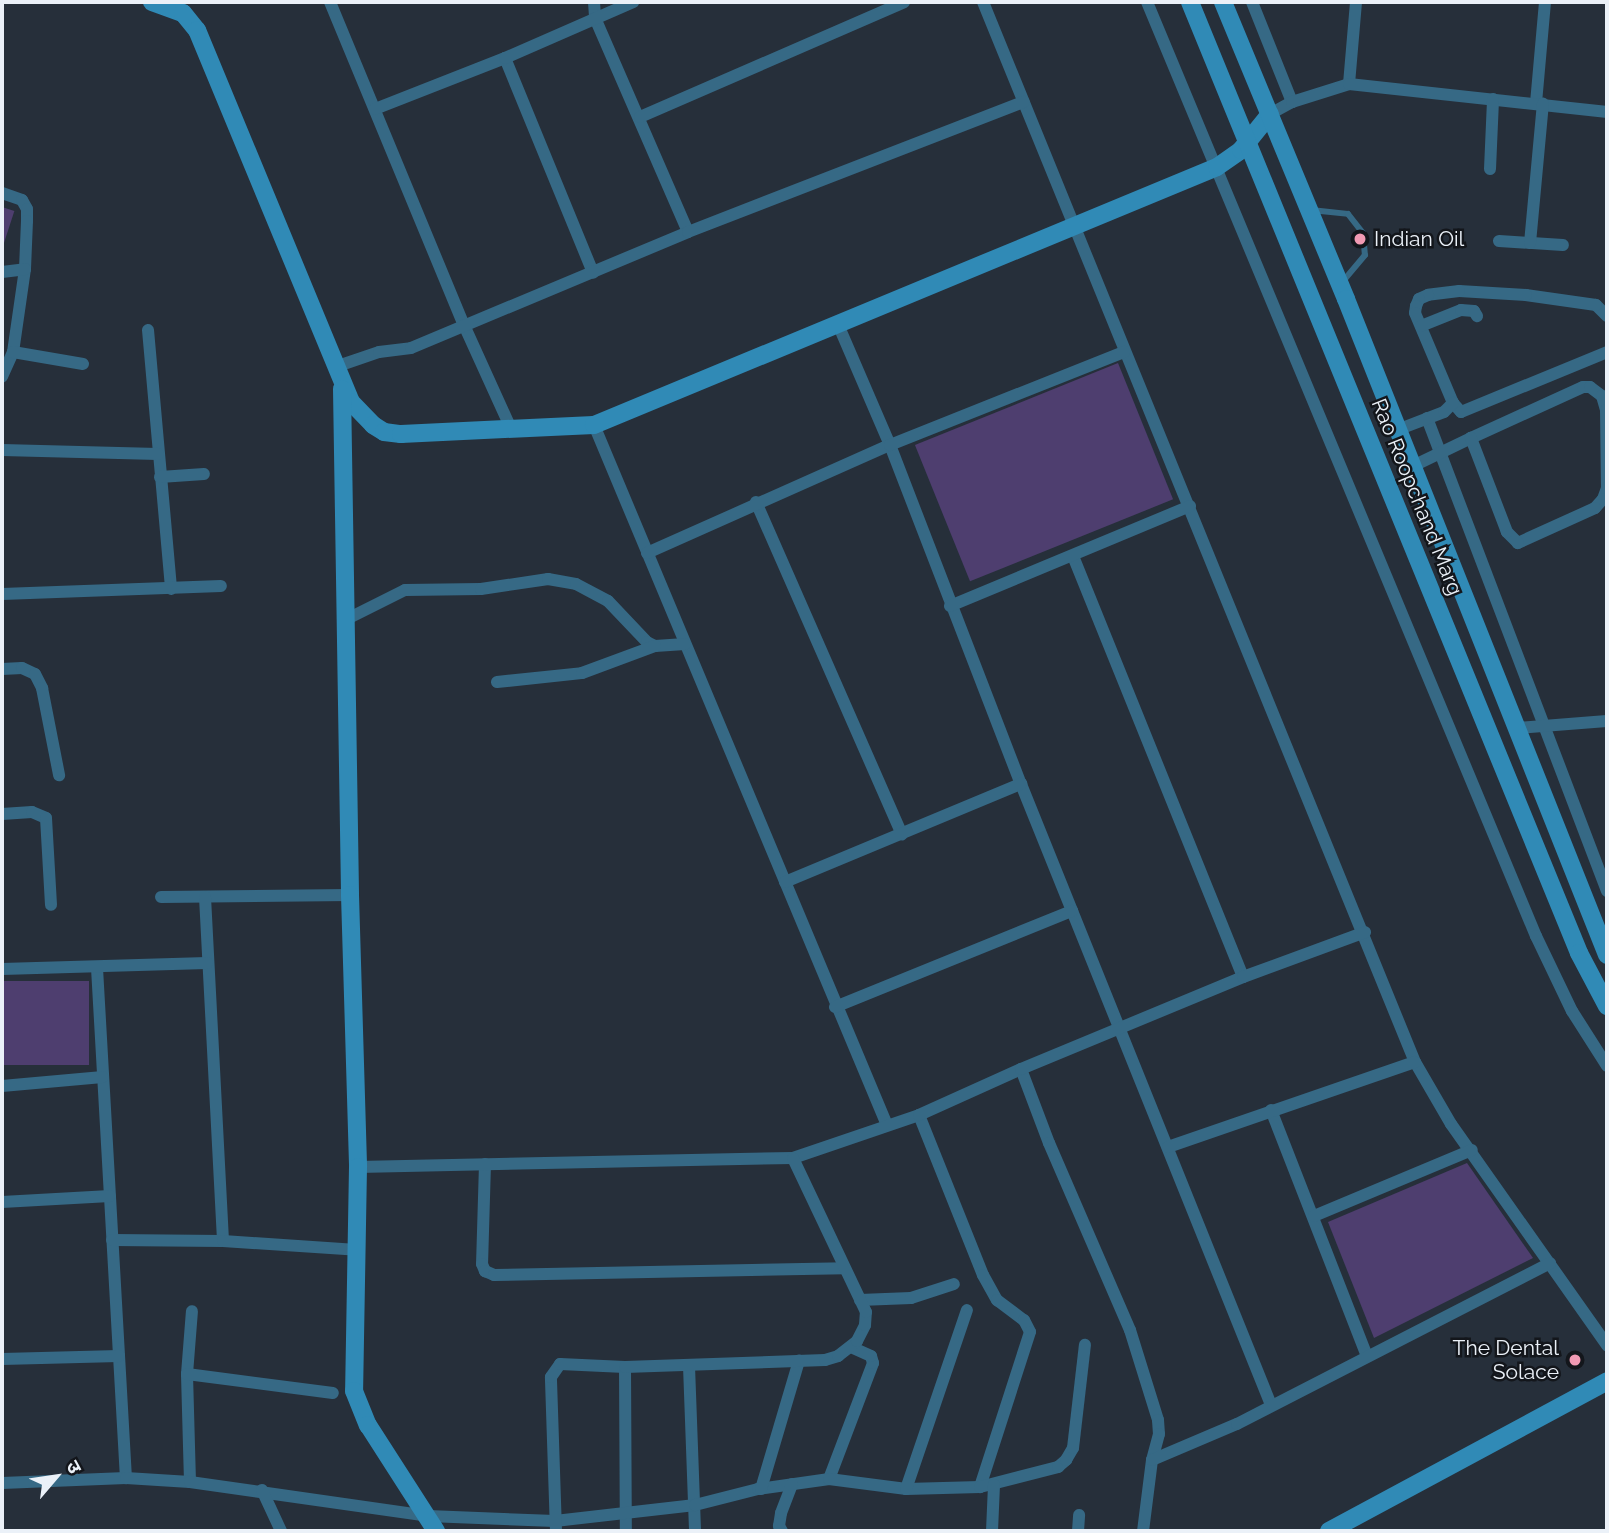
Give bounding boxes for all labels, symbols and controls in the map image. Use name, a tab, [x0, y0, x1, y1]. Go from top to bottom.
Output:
place label: Indian Oil	[1374, 226, 1464, 252]
marker: Indian Oil	[1352, 231, 1368, 247]
street label: Rao Roopchand Marg	[1366, 395, 1468, 599]
place label: The Dental Solace	[1453, 1335, 1559, 1385]
marker: The Dental Solace	[1565, 1350, 1585, 1370]
north arrow	[21, 1442, 91, 1512]
text: उ	[62, 1457, 87, 1477]

